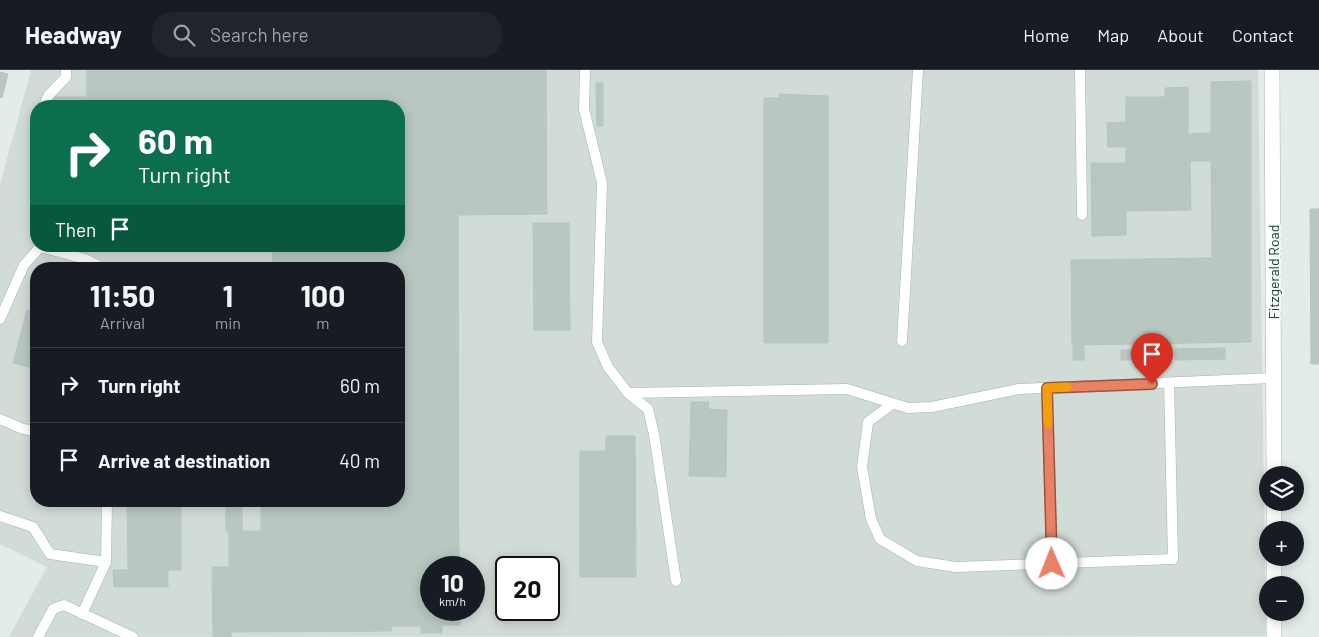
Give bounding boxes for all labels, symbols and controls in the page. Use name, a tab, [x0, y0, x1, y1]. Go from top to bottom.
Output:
search box	[152, 12, 502, 57]
text: Headway	[25, 20, 122, 49]
icon: search	[170, 21, 198, 49]
text: Search here	[210, 23, 309, 46]
text: Home	[1023, 24, 1069, 46]
text: Map	[1097, 24, 1129, 46]
text: About	[1157, 24, 1204, 46]
text: Contact	[1232, 24, 1294, 46]
text: 60 m	[138, 119, 213, 161]
icon: right	[55, 120, 120, 185]
text: Turn right	[138, 161, 231, 187]
icon: arrive	[106, 215, 134, 243]
text: Then	[55, 218, 96, 241]
street label: Fitzgerald Road	[1265, 225, 1282, 319]
text: 11:50	[90, 277, 155, 313]
text: 1	[223, 277, 233, 313]
text: 100	[301, 277, 345, 313]
text: Arrival	[100, 313, 145, 332]
text: min	[215, 313, 241, 332]
text: m	[316, 313, 330, 332]
pin	[1131, 333, 1173, 384]
icon: arrive	[1138, 340, 1166, 368]
icon: right	[55, 371, 83, 399]
text: Turn right	[98, 374, 180, 397]
text: 60 m	[340, 374, 380, 397]
icon: arrive	[55, 446, 83, 474]
text: Arrive at destination	[98, 449, 270, 472]
text: 40 m	[339, 449, 380, 472]
map controls	[1259, 466, 1304, 621]
button: layers	[1259, 466, 1304, 511]
button: +	[1259, 521, 1304, 566]
position arrow	[1025, 537, 1077, 589]
speed limit sign: 20	[495, 556, 560, 621]
text: 10	[441, 567, 464, 597]
button: −	[1259, 576, 1304, 621]
text: km/h	[439, 594, 466, 608]

